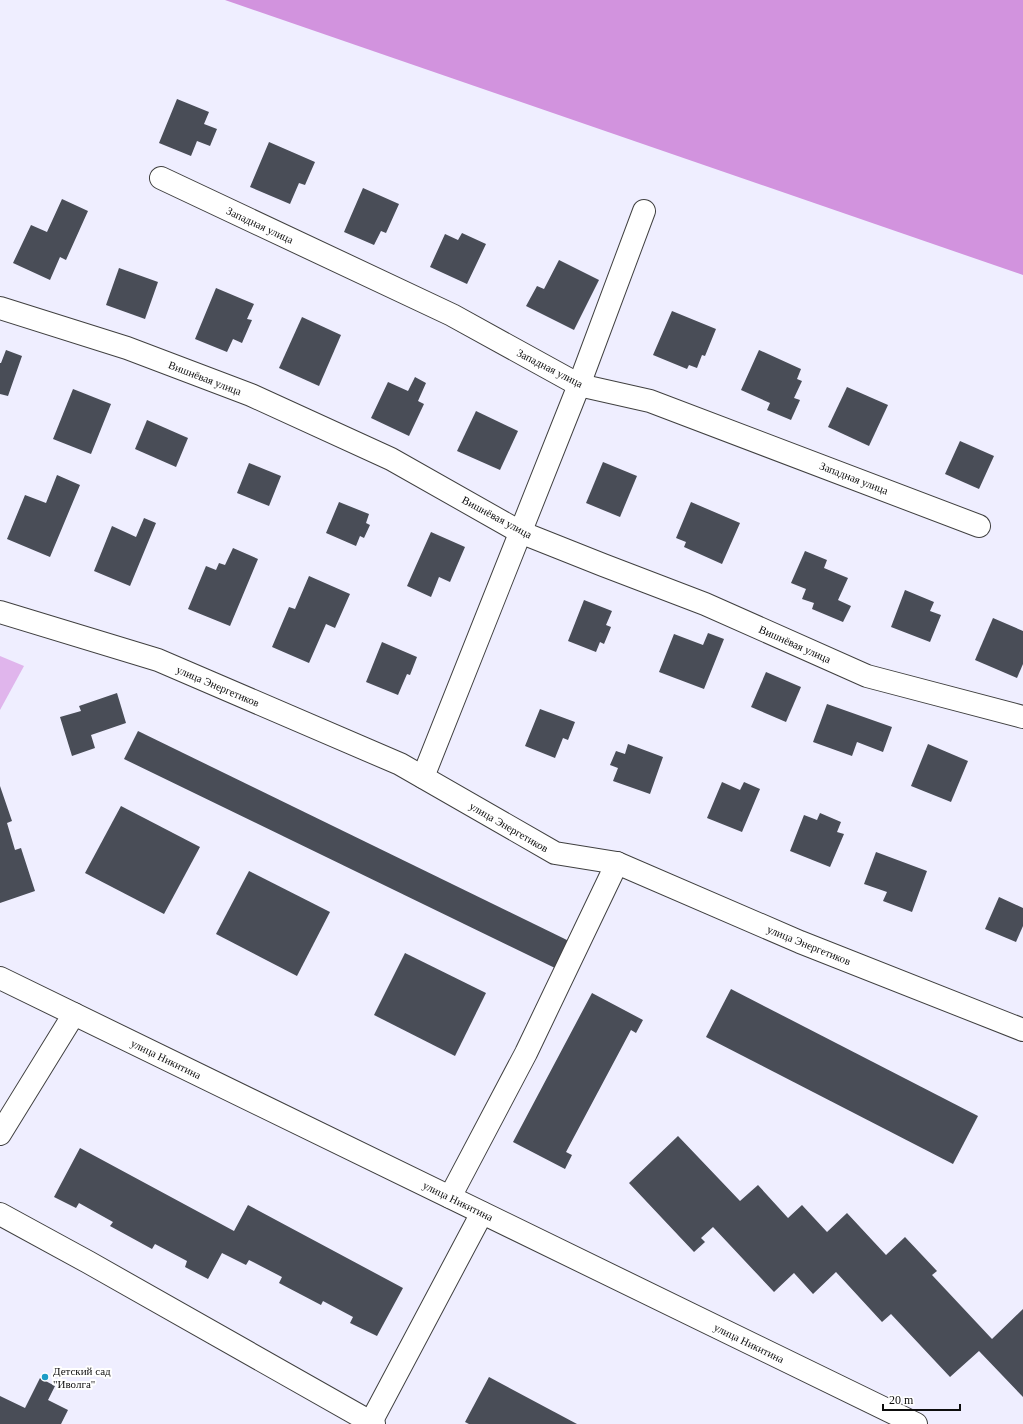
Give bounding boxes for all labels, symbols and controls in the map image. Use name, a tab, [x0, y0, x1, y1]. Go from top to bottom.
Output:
street label: Западная улица	[225, 204, 295, 246]
street label: Западная улица	[515, 346, 585, 390]
street label: Вишнёвая улица	[167, 359, 243, 398]
street label: Западная улица	[818, 459, 890, 497]
street label: Вишнёвая улица	[460, 494, 534, 541]
street label: Вишнёвая улица	[757, 623, 833, 665]
street label: улица Энергетиков	[175, 663, 261, 709]
street label: улица Энергетиков	[468, 800, 550, 854]
street label: улица Энергетиков	[766, 923, 852, 967]
street label: улица Никитина	[129, 1037, 203, 1081]
street label: улица Никитина	[421, 1179, 495, 1223]
street label: улица Никитина	[712, 1321, 786, 1365]
place label: Детский сад "Иволга"	[53, 1365, 111, 1390]
marker: Детский сад "Иволга"	[40, 1372, 50, 1382]
scale bar	[883, 1386, 960, 1412]
text: 20 m	[889, 1393, 914, 1407]

